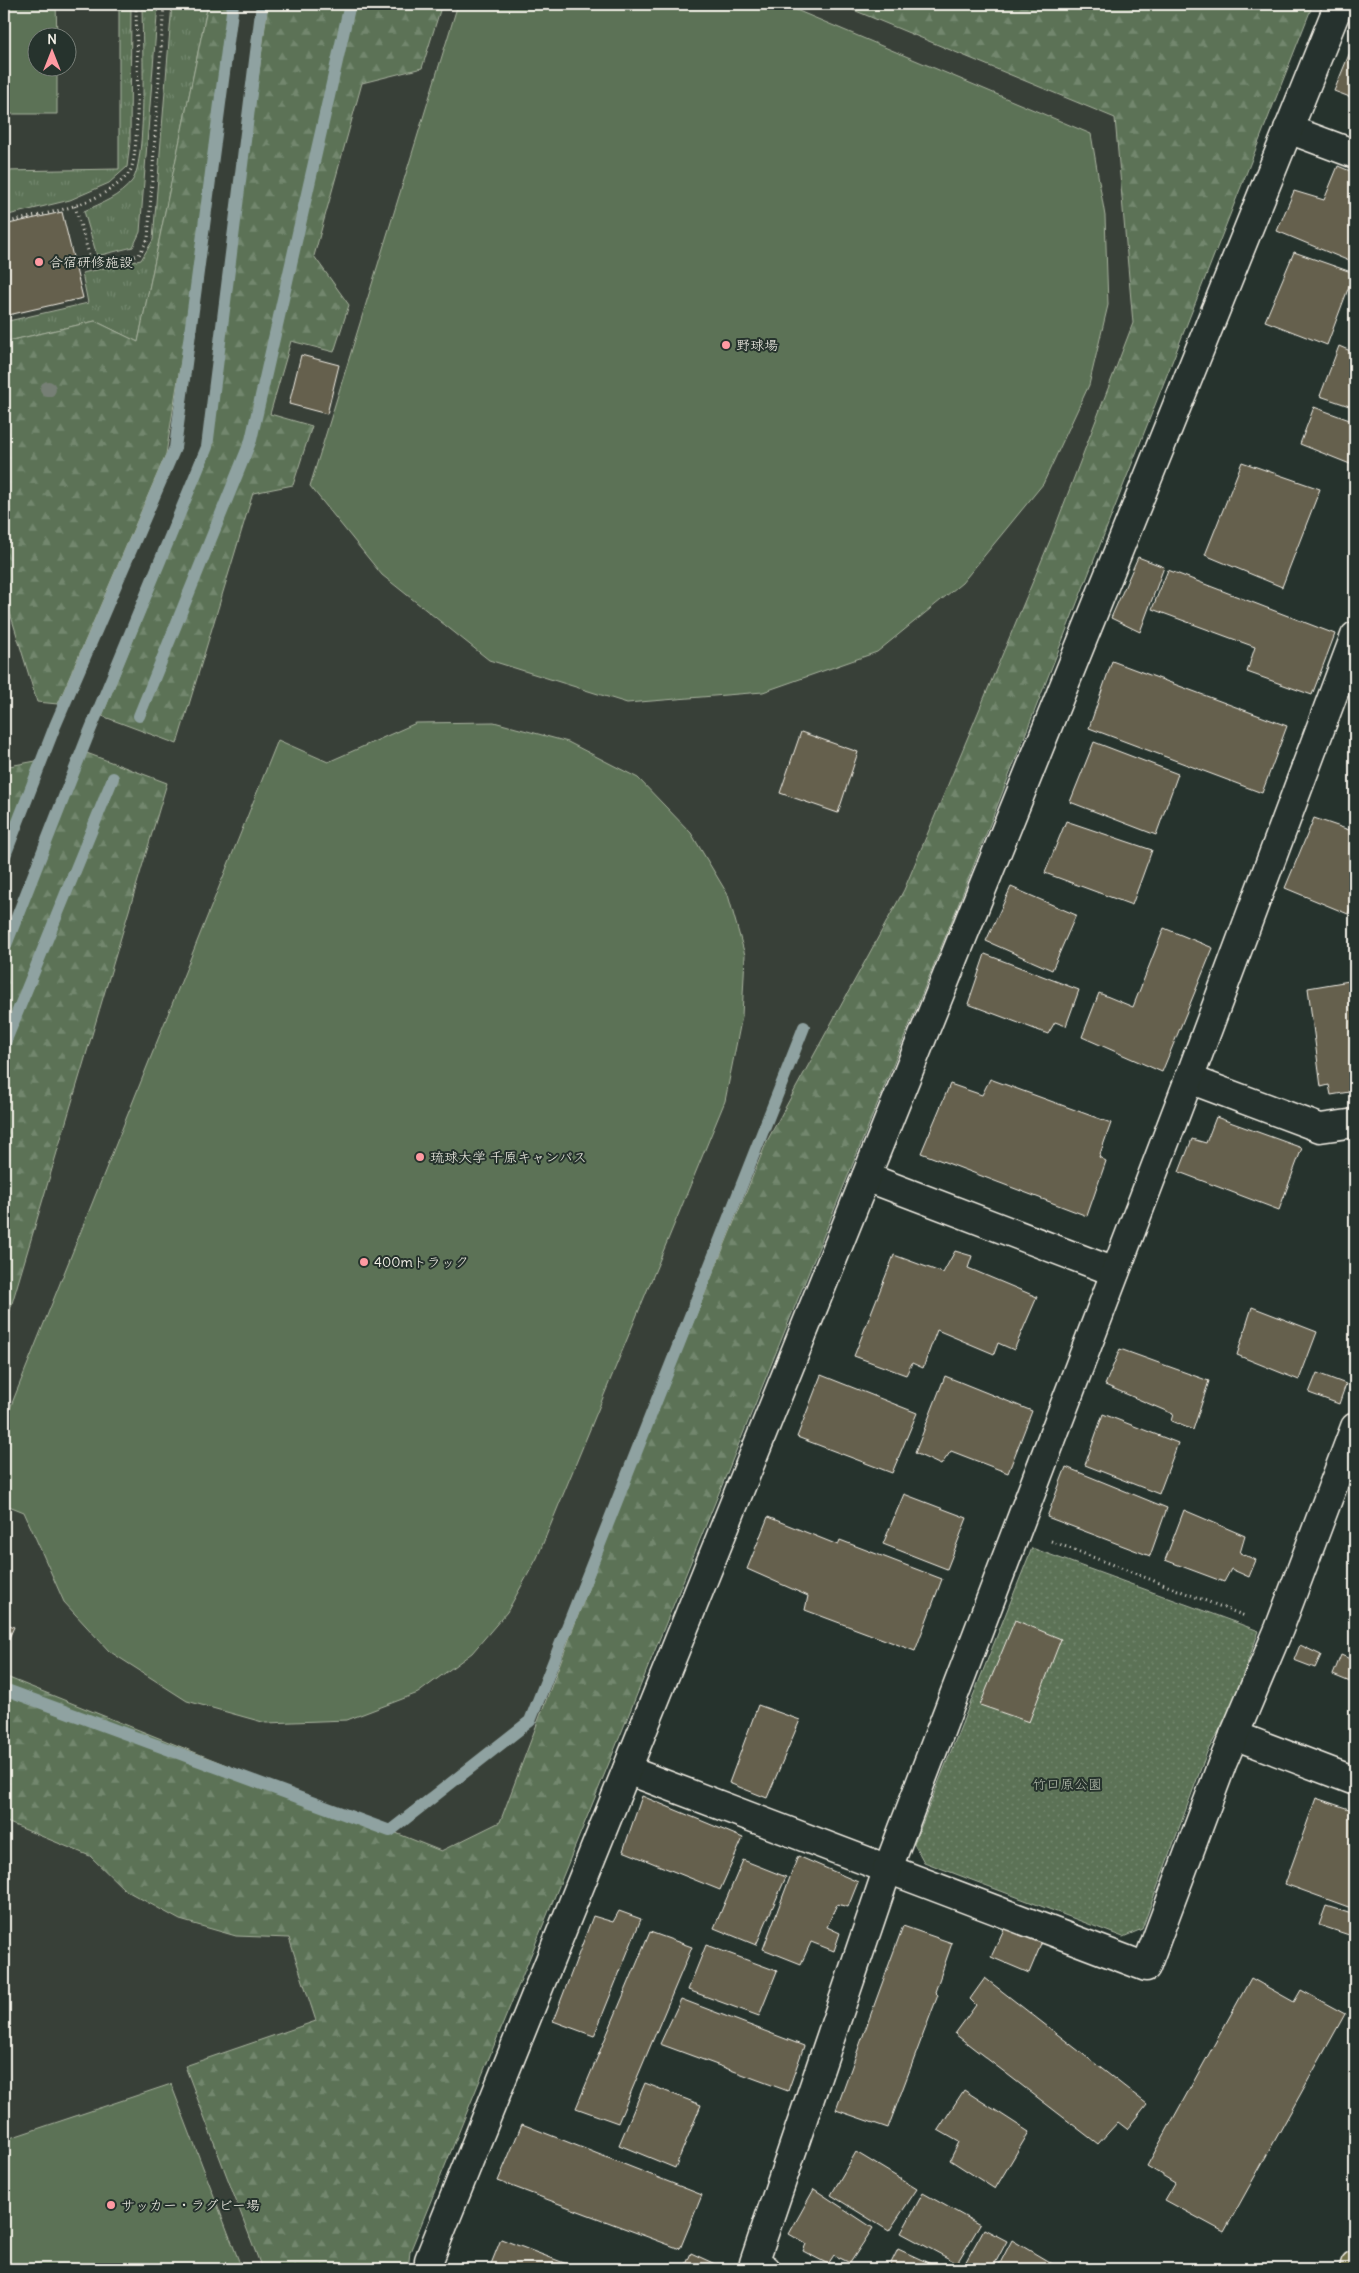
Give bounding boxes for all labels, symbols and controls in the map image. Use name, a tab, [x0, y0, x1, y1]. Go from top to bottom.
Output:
north arrow	[28, 28, 78, 78]
text: N	[47, 30, 57, 48]
place label: 合宿研修施設	[49, 253, 133, 271]
marker: 合宿研修施設	[33, 256, 45, 268]
place label: 野球場	[736, 336, 778, 354]
marker: 野球場	[720, 339, 732, 351]
place label: 琉球大学 千原キャンパス	[430, 1148, 587, 1166]
marker: 琉球大学 千原キャンパス	[414, 1151, 426, 1163]
place label: 400mトラック	[374, 1253, 469, 1271]
marker: 400mトラック	[358, 1256, 370, 1268]
park label: 竹口原公園	[1032, 1775, 1102, 1793]
place label: サッカー・ラグビー場	[121, 2196, 260, 2214]
marker: サッカー・ラグビー場	[105, 2199, 117, 2211]

